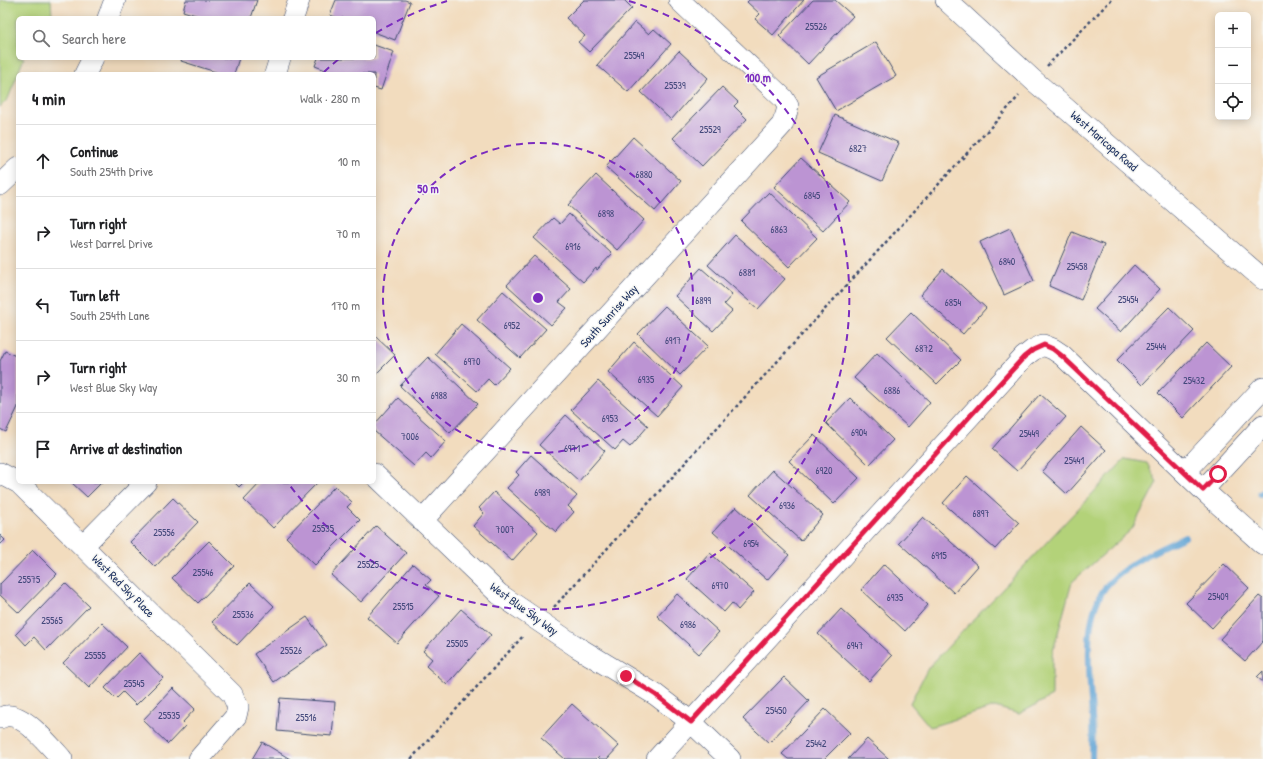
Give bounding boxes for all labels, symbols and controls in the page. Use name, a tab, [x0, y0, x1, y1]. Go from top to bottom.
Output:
map controls	[1215, 12, 1251, 120]
button: +	[1215, 12, 1251, 48]
search box	[16, 16, 376, 60]
house number: 25526	[805, 20, 827, 33]
icon: search	[30, 27, 52, 49]
text: Search here	[62, 28, 126, 49]
button: −	[1215, 48, 1251, 84]
house number: 25549	[624, 49, 645, 62]
text: 100 m	[745, 69, 771, 86]
house number: 25539	[664, 79, 686, 92]
button: locate	[1215, 84, 1251, 120]
text: 4 min	[32, 87, 65, 110]
text: Walk · 280 m	[300, 89, 360, 107]
street label: West Maricopa Road	[1067, 106, 1142, 175]
house number: 25529	[699, 123, 721, 136]
text: Continue	[70, 141, 118, 162]
house number: 6827	[849, 142, 867, 155]
icon: ahead	[32, 150, 54, 172]
text: 10 m	[338, 152, 360, 170]
text: South 254th Drive	[70, 162, 153, 180]
house number: 6880	[635, 168, 653, 181]
text: 50 m	[417, 180, 439, 197]
house number: 6845	[804, 189, 821, 202]
house number: 6898	[598, 207, 614, 220]
text: Turn right	[70, 213, 126, 234]
icon: right	[32, 222, 54, 244]
house number: 6863	[771, 223, 788, 236]
text: 70 m	[336, 224, 360, 242]
text: West Darrel Drive	[70, 234, 153, 252]
house number: 6916	[565, 240, 581, 253]
house number: 6840	[999, 255, 1016, 268]
house number: 25458	[1066, 260, 1088, 273]
house number: 6881	[739, 266, 756, 279]
street label: South Sunrise Way	[576, 280, 642, 351]
text: Turn left	[70, 285, 120, 306]
centre of rings	[531, 291, 545, 305]
house number: 25454	[1118, 293, 1139, 306]
icon: left	[32, 294, 54, 316]
house number: 6899	[695, 294, 711, 307]
text: 170 m	[331, 296, 360, 314]
house number: 6854	[945, 296, 961, 309]
text: South 254th Lane	[70, 306, 150, 324]
house number: 6952	[504, 319, 521, 332]
house number: 6917	[665, 334, 681, 347]
house number: 25444	[1146, 340, 1166, 353]
house number: 6872	[915, 342, 933, 355]
house number: 6970	[463, 355, 481, 368]
text: Turn right	[70, 357, 126, 378]
icon: right	[32, 366, 54, 388]
text: 30 m	[337, 368, 360, 386]
house number: 6935	[638, 373, 655, 386]
house number: 25432	[1183, 374, 1205, 387]
text: West Blue Sky Way	[70, 378, 158, 396]
house number: 6886	[884, 384, 900, 397]
house number: 6988	[431, 389, 447, 402]
house number: 6953	[602, 412, 619, 425]
house number: 6904	[851, 426, 867, 439]
house number: 25449	[1019, 427, 1039, 440]
house number: 7006	[401, 430, 419, 443]
icon: arrive	[32, 438, 54, 460]
text: Arrive at destination	[70, 438, 182, 459]
house number: 6971	[564, 442, 580, 455]
house number: 25441	[1064, 454, 1084, 467]
house number: 6920	[816, 464, 833, 477]
route start	[1209, 465, 1227, 483]
house number: 6989	[534, 486, 550, 499]
house number: 6936	[779, 499, 795, 512]
house number: 6897	[973, 507, 990, 520]
house number: 25535	[312, 522, 335, 535]
house number: 7007	[496, 523, 514, 536]
house number: 25556	[153, 526, 175, 539]
house number: 6954	[743, 537, 759, 550]
house number: 6915	[931, 549, 948, 562]
street label: West Red Sky Place	[88, 550, 159, 621]
house number: 25525	[357, 558, 380, 571]
house number: 25546	[193, 566, 213, 579]
house number: 25575	[18, 573, 41, 586]
street label: West Blue Sky Way	[487, 578, 562, 639]
house number: 6970	[711, 579, 729, 592]
house number: 25409	[1208, 590, 1229, 603]
house number: 6935	[887, 591, 904, 604]
house number: 25515	[393, 600, 414, 613]
house number: 25536	[232, 608, 254, 621]
house number: 25565	[41, 614, 63, 627]
house number: 6986	[680, 618, 696, 631]
house number: 25505	[446, 637, 469, 650]
house number: 6947	[847, 639, 863, 652]
house number: 25526	[280, 644, 302, 657]
house number: 25555	[84, 649, 107, 662]
route end	[617, 667, 635, 685]
house number: 25545	[123, 677, 145, 690]
house number: 25450	[765, 704, 787, 717]
house number: 25535	[158, 709, 181, 722]
house number: 25516	[296, 711, 316, 724]
house number: 25442	[805, 737, 827, 750]

